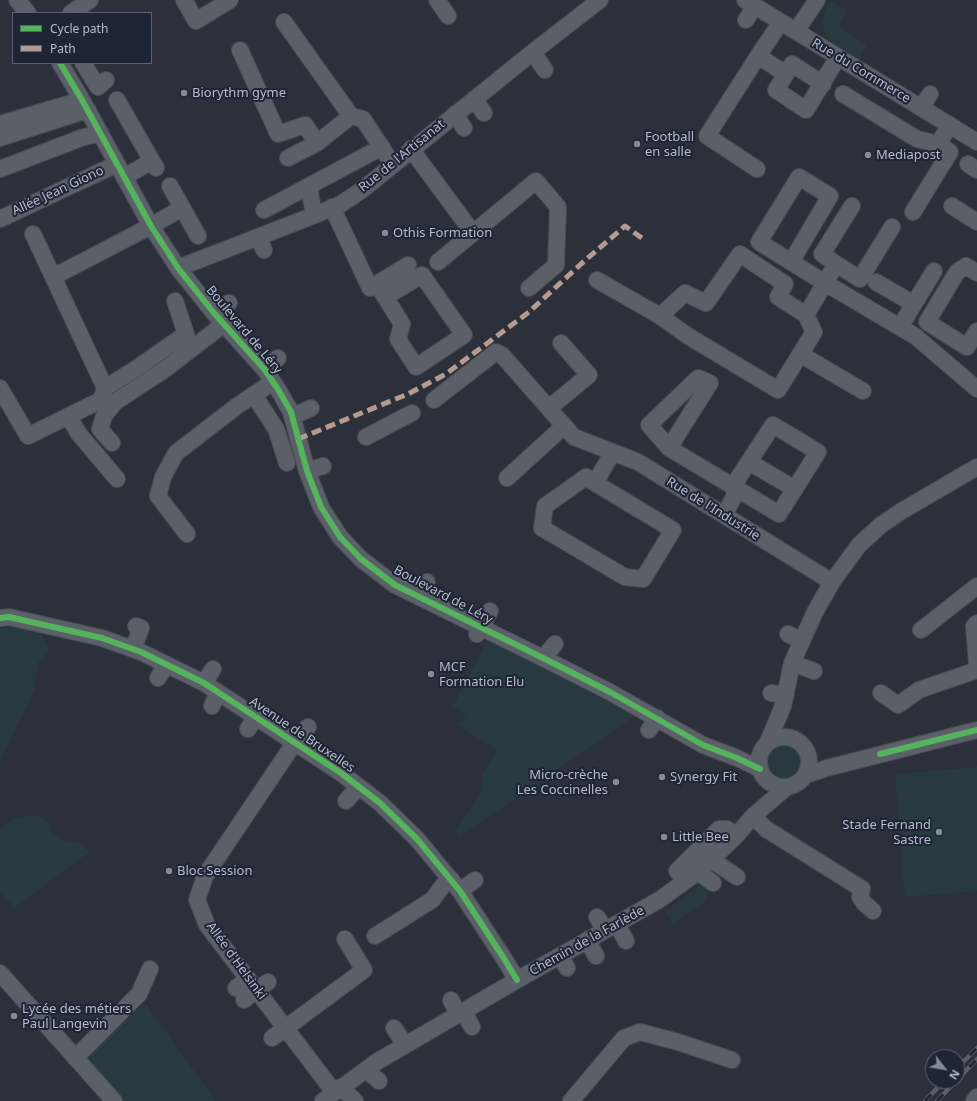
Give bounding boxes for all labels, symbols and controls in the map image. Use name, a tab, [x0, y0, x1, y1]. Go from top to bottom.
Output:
legend	[12, 12, 152, 64]
text: Cycle path	[50, 20, 108, 37]
street label: Rue du Commerce	[809, 35, 913, 107]
text: Path	[50, 40, 76, 57]
place label: Biorythm gyme	[192, 85, 286, 101]
marker: Biorythm gyme	[179, 88, 189, 98]
street label: Rue de l'Artisanat	[356, 117, 448, 195]
place label: Football en salle	[645, 129, 694, 160]
marker: Football en salle	[632, 139, 642, 149]
place label: Mediapost	[876, 147, 941, 163]
marker: Mediapost	[863, 150, 873, 160]
street label: Allée Jean Giono	[10, 163, 106, 219]
place label: Othis Formation	[393, 225, 492, 241]
marker: Othis Formation	[380, 228, 390, 238]
street label: Boulevard de Léry	[203, 283, 285, 377]
street label: Rue de l'Industrie	[663, 474, 763, 544]
street label: Boulevard de Léry	[391, 562, 495, 628]
place label: MCF Formation Elu	[439, 659, 524, 690]
marker: MCF Formation Elu	[426, 669, 436, 679]
street label: Avenue de Bruxelles	[246, 694, 358, 776]
place label: Micro-crèche Les Coccinelles	[517, 767, 608, 798]
place label: Synergy Fit	[670, 769, 737, 785]
marker: Synergy Fit	[657, 772, 667, 782]
marker: Micro-crèche Les Coccinelles	[611, 777, 621, 787]
place label: Stade Fernand Sastre	[842, 817, 931, 848]
marker: Stade Fernand Sastre	[934, 827, 944, 837]
place label: Little Bee	[672, 829, 729, 845]
marker: Little Bee	[659, 832, 669, 842]
place label: Bloc Session	[177, 863, 252, 879]
marker: Bloc Session	[164, 866, 174, 876]
street label: Chemin de la Farlède	[527, 903, 647, 979]
street label: Allée d'Helsinki	[203, 919, 269, 1003]
place label: Lycée des métiers Paul Langevin	[22, 1001, 131, 1032]
marker: Lycée des métiers Paul Langevin	[9, 1011, 19, 1021]
north arrow	[925, 1049, 965, 1089]
text: N	[946, 1067, 964, 1083]

